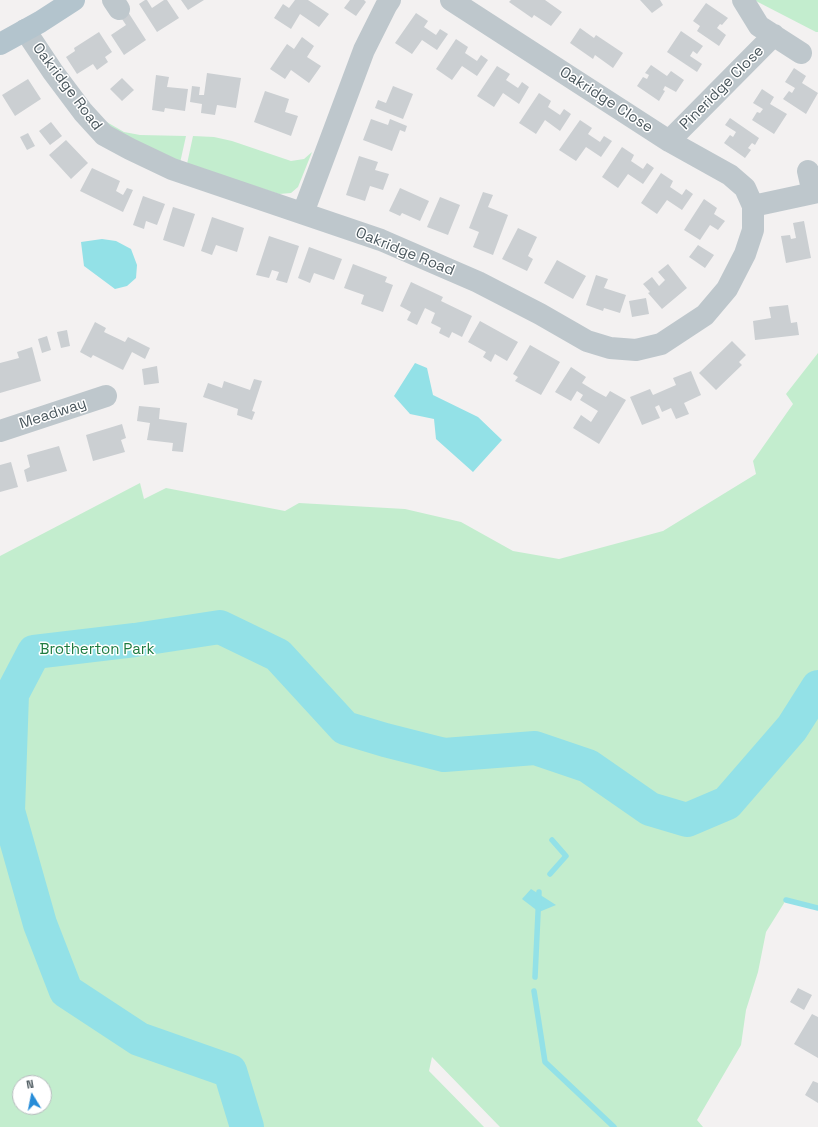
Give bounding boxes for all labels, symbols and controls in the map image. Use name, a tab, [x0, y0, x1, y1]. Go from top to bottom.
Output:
street label: Oakridge Road	[28, 40, 106, 134]
street label: Pineridge Close	[676, 42, 768, 134]
street label: Oakridge Close	[556, 63, 656, 137]
street label: Oakridge Road	[353, 224, 457, 280]
street label: Meadway	[17, 395, 89, 433]
park label: Brotherton Park	[39, 641, 155, 659]
north arrow	[12, 1075, 52, 1115]
text: N	[25, 1077, 35, 1092]

